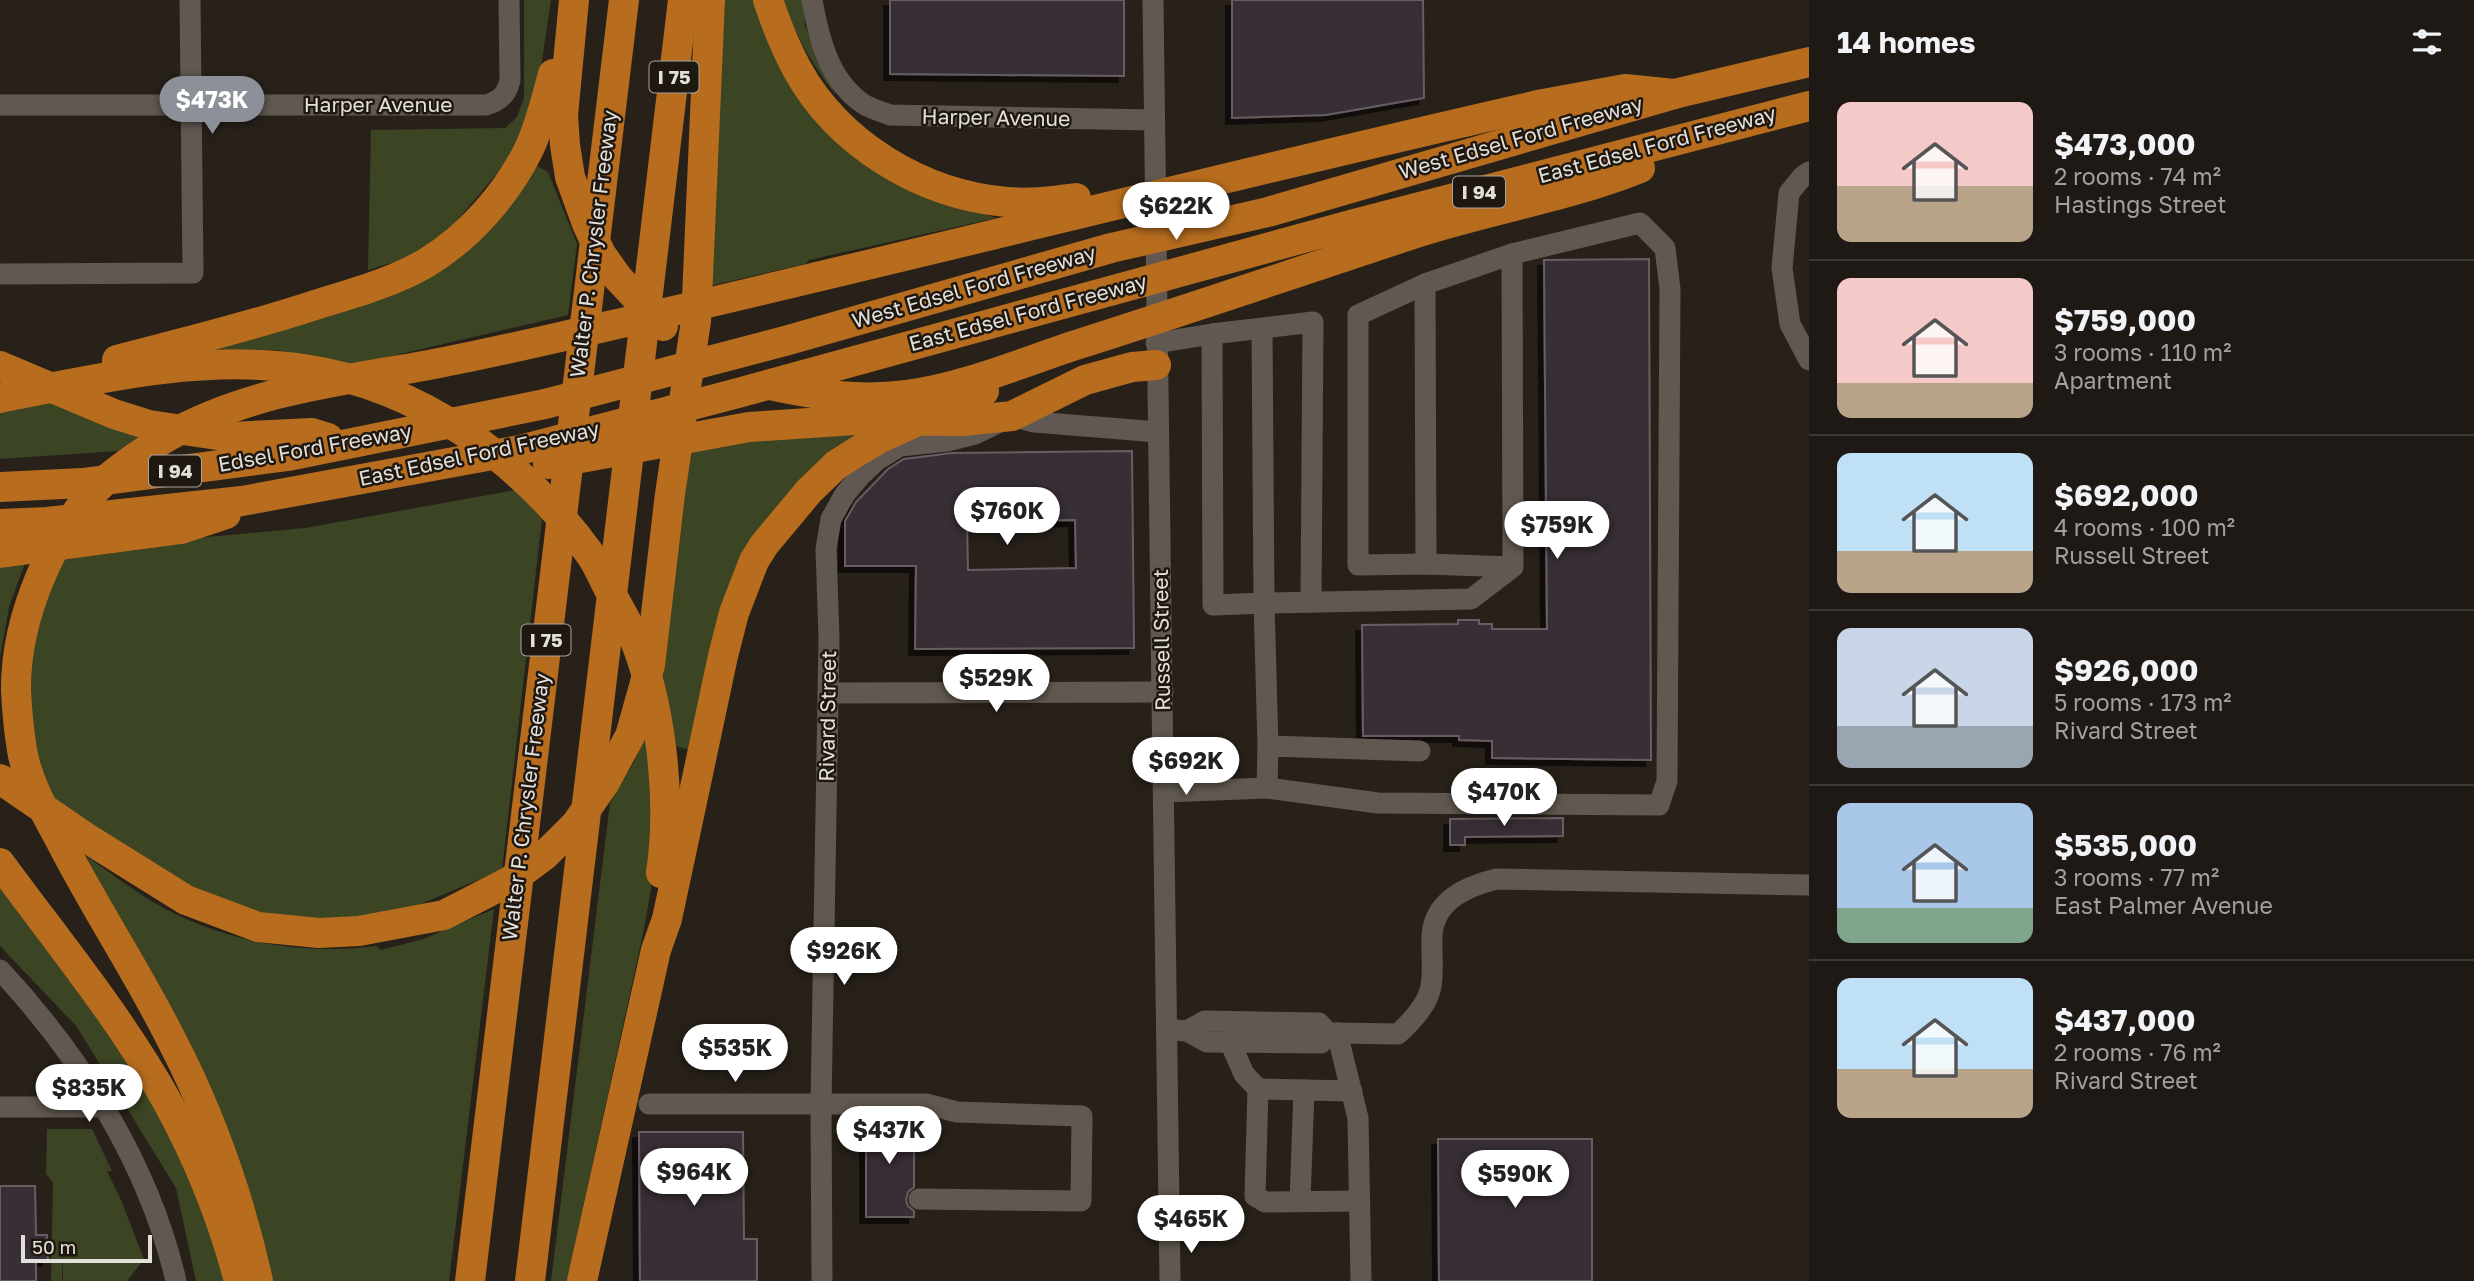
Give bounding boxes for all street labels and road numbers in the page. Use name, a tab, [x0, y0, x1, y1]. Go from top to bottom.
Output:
road number: I 75	[650, 61, 698, 92]
street label: West Edsel Ford Freeway	[1396, 90, 1646, 184]
street label: Harper Avenue	[304, 91, 452, 117]
street label: East Edsel Ford Freeway	[1535, 100, 1779, 188]
street label: Harper Avenue	[921, 103, 1071, 131]
street label: Walter P. Chrysler Freeway	[564, 108, 622, 379]
road number: I 94	[1453, 176, 1505, 208]
street label: West Edsel Ford Freeway	[849, 239, 1099, 333]
street label: East Edsel Ford Freeway	[906, 268, 1150, 356]
street label: East Edsel Ford Freeway	[356, 415, 602, 491]
street label: Edsel Ford Freeway	[216, 417, 414, 477]
road number: I 94	[149, 456, 201, 486]
street label: Russell Street	[1147, 569, 1175, 711]
road number: I 75	[522, 624, 570, 656]
street label: Rivard Street	[813, 650, 841, 782]
street label: Walter P. Chrysler Freeway	[496, 671, 554, 942]

